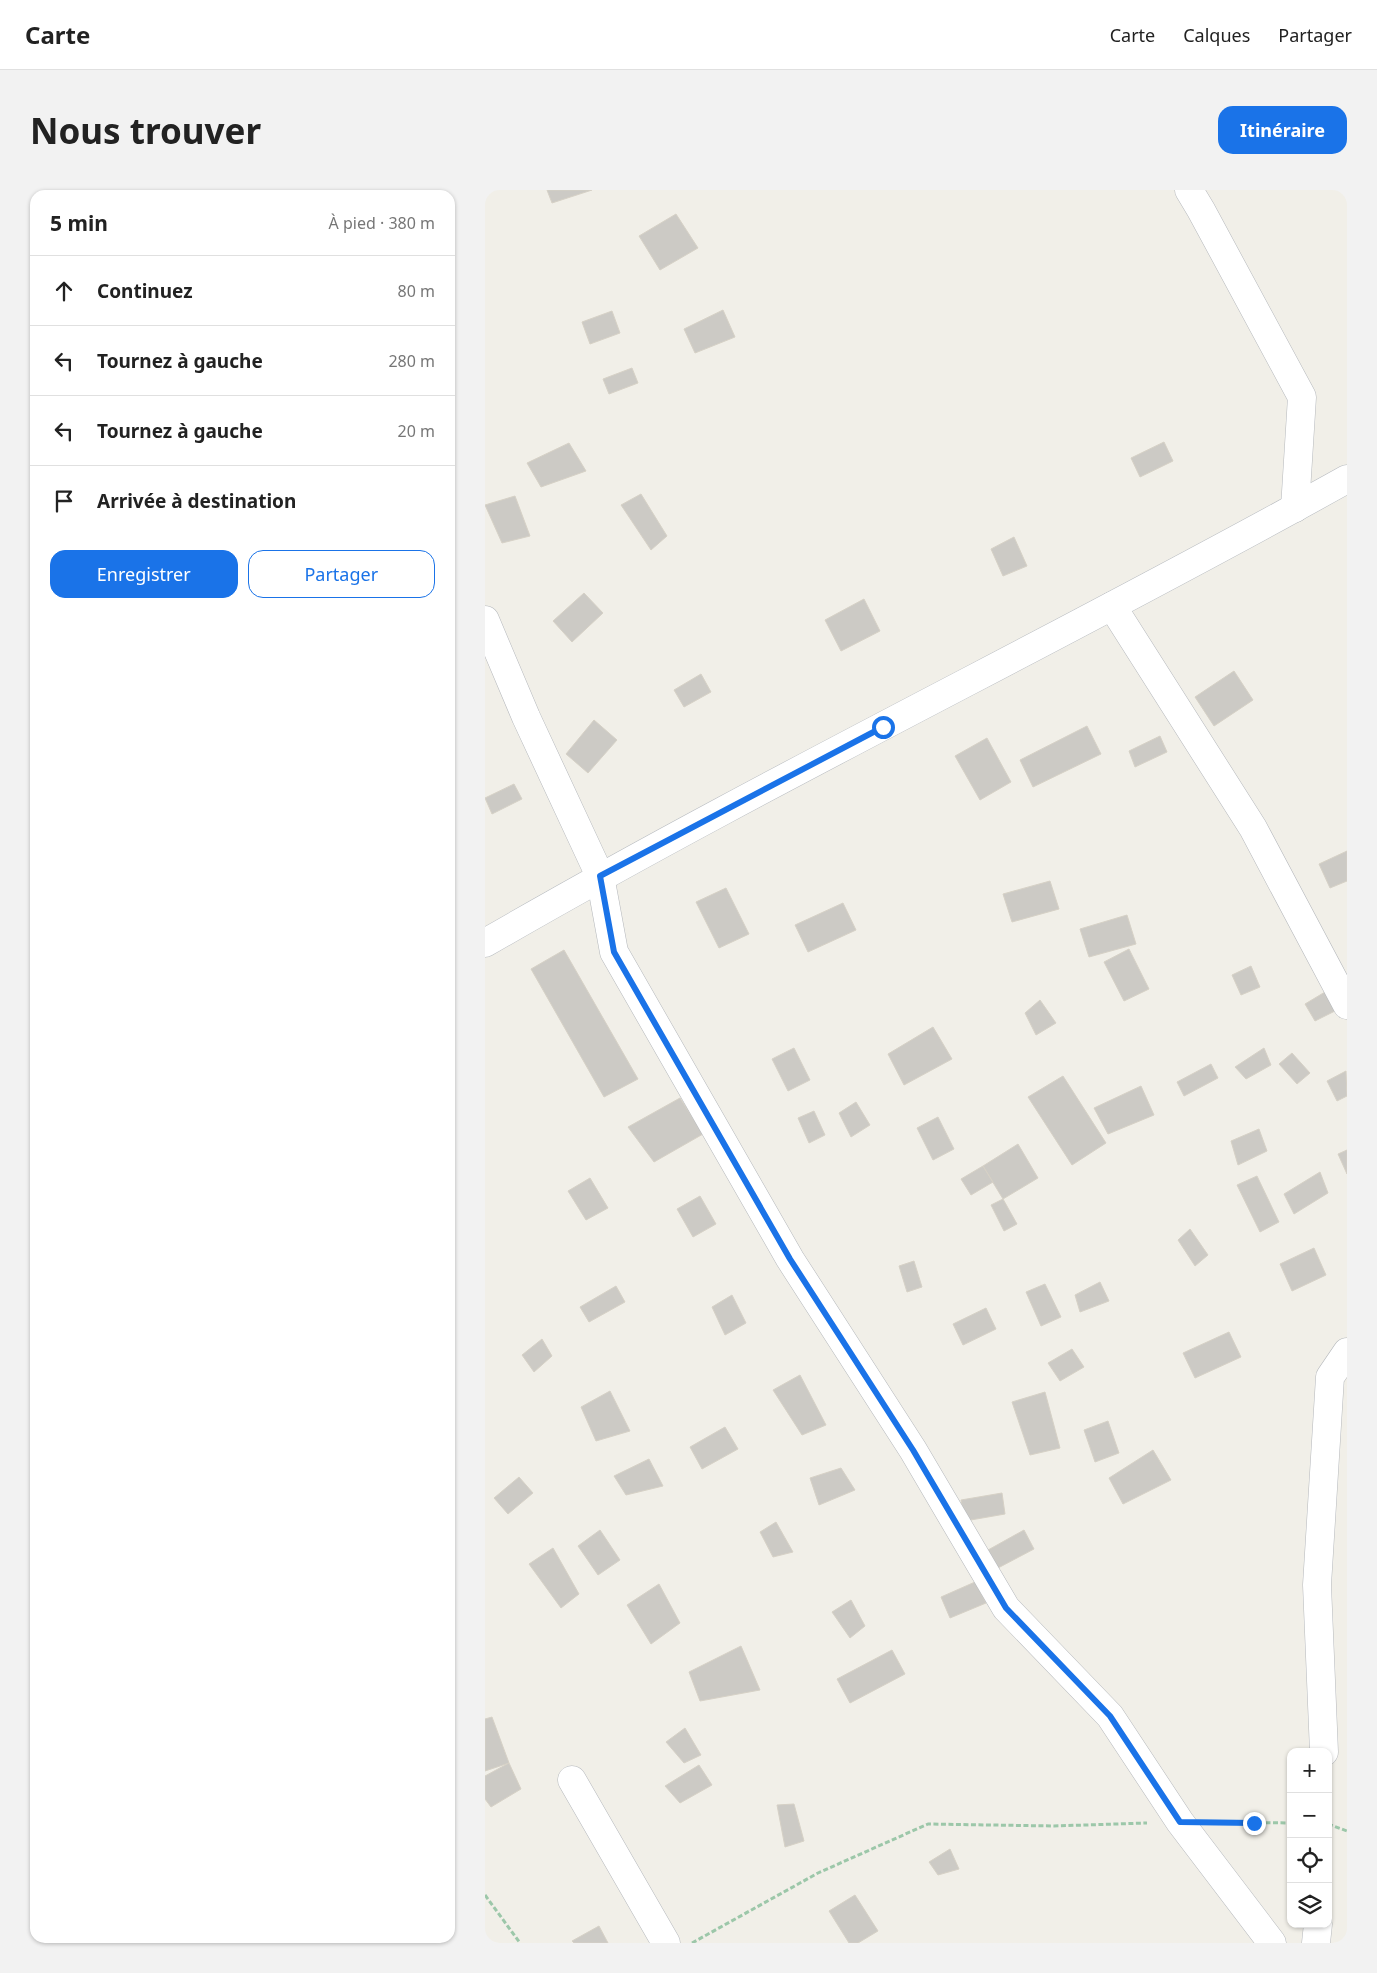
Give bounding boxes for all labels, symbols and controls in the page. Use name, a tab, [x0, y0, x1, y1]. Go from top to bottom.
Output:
text: Carte	[25, 18, 90, 51]
text: Carte	[1110, 23, 1155, 47]
text: Calques	[1183, 23, 1250, 47]
text: Partager	[1278, 23, 1352, 47]
button: Itinéraire	[1218, 106, 1347, 154]
text: Nous trouver	[30, 107, 261, 154]
text: 5 min	[50, 209, 108, 237]
text: À pied · 380 m	[329, 212, 435, 234]
icon: ahead	[50, 277, 78, 305]
text: Continuez	[97, 278, 193, 304]
text: 80 m	[398, 280, 435, 302]
icon: left	[50, 347, 78, 375]
text: Tournez à gauche	[97, 348, 263, 374]
text: 280 m	[388, 350, 435, 372]
icon: left	[50, 417, 78, 445]
text: Tournez à gauche	[97, 418, 263, 444]
text: 20 m	[398, 420, 435, 442]
icon: arrive	[50, 487, 78, 515]
text: Arrivée à destination	[97, 488, 296, 514]
button: Enregistrer	[50, 550, 238, 598]
button: Partager	[248, 550, 435, 598]
route start	[872, 716, 895, 739]
map controls	[1287, 1748, 1332, 1928]
button: +	[1287, 1748, 1332, 1793]
button: −	[1287, 1793, 1332, 1838]
route end	[1243, 1812, 1266, 1835]
button: locate	[1287, 1838, 1332, 1883]
button: layers	[1287, 1883, 1332, 1928]

